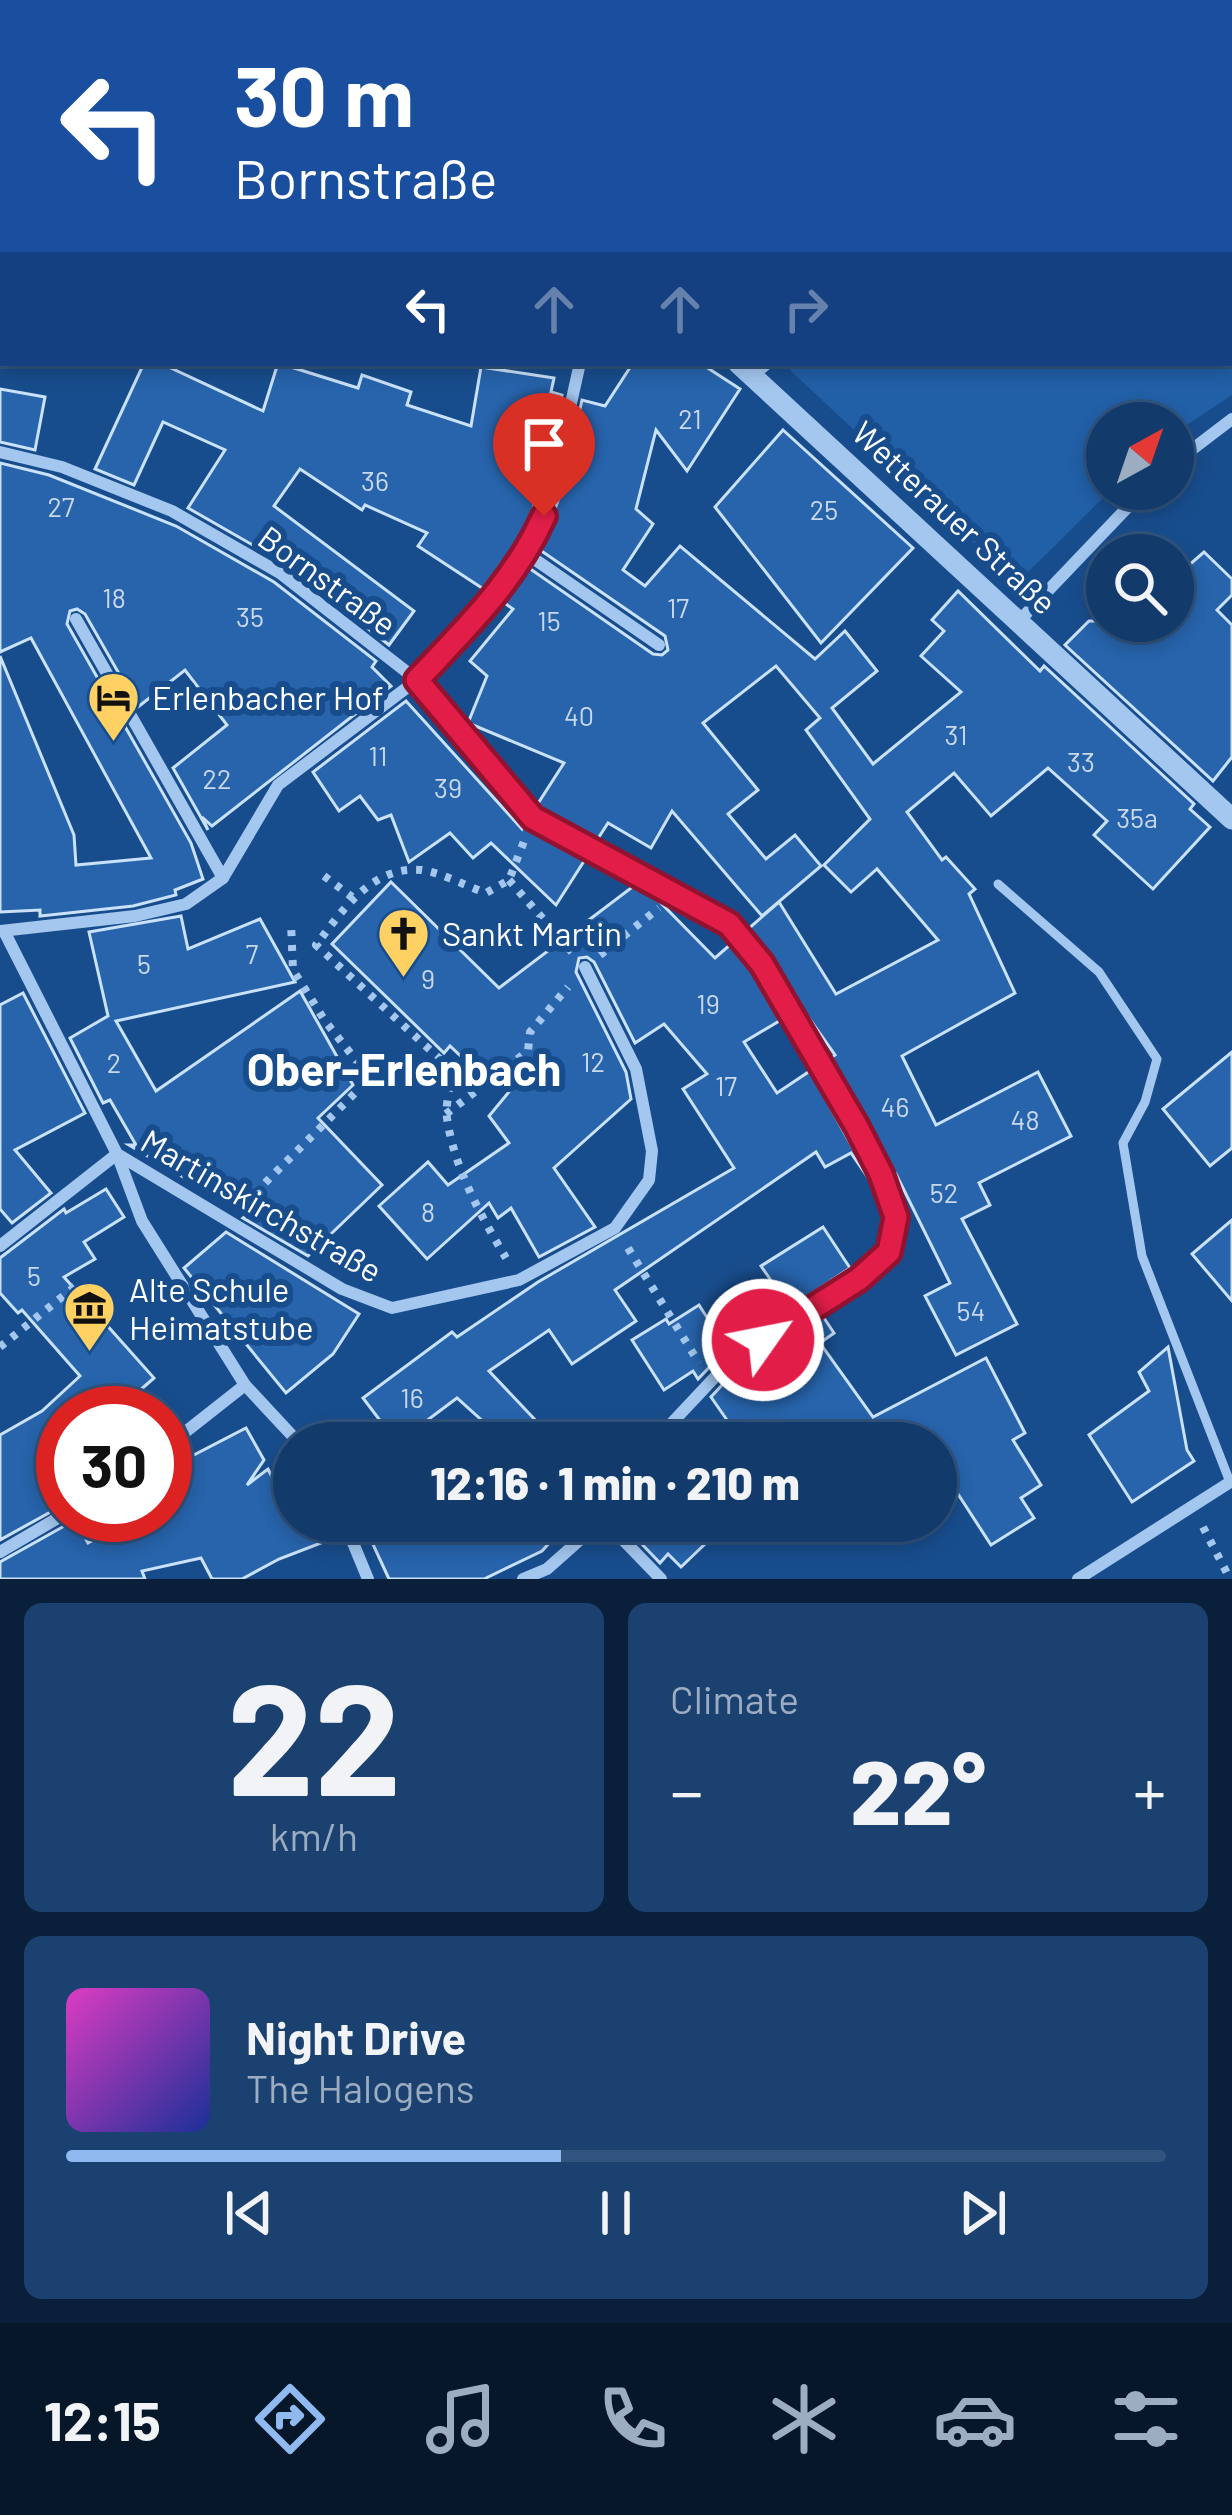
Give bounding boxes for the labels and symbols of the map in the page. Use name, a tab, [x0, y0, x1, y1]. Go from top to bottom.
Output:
pin	[493, 393, 595, 516]
house number: 21	[678, 402, 702, 434]
north arrow	[1086, 402, 1194, 510]
street label: Wetterauer Straße	[845, 412, 1065, 622]
house number: 36	[361, 464, 389, 496]
house number: 27	[47, 490, 75, 522]
house number: 25	[810, 493, 838, 525]
street label: Bornstraße	[251, 516, 405, 644]
house number: 18	[102, 581, 126, 613]
house number: 17	[667, 591, 689, 623]
house number: 35	[236, 600, 264, 632]
house number: 15	[537, 604, 561, 636]
hotel icon: Erlenbacher Hof	[85, 669, 141, 743]
place label: Erlenbacher Hof	[152, 677, 384, 717]
house number: 40	[564, 699, 594, 731]
house number: 31	[944, 718, 968, 750]
house number: 11	[369, 739, 387, 771]
house number: 33	[1067, 745, 1095, 777]
house number: 22	[203, 762, 231, 794]
house number: 39	[434, 771, 462, 803]
house number: 35a	[1116, 801, 1158, 833]
church icon: Sankt Martin	[375, 905, 431, 979]
place label: Sankt Martin	[442, 913, 622, 953]
house number: 7	[246, 937, 259, 969]
house number: 5	[137, 947, 151, 979]
house number: 9	[421, 962, 435, 994]
house number: 19	[696, 987, 720, 1019]
district label: Ober-Erlenbach	[247, 1041, 561, 1095]
house number: 12	[581, 1045, 605, 1077]
house number: 2	[107, 1046, 121, 1078]
house number: 17	[715, 1069, 737, 1101]
house number: 46	[881, 1090, 909, 1122]
house number: 48	[1011, 1103, 1039, 1135]
street label: Martinskirchstraße	[134, 1120, 390, 1290]
house number: 52	[930, 1176, 958, 1208]
house number: 8	[421, 1195, 435, 1227]
house number: 5	[27, 1259, 41, 1291]
place label: Alte Schule Heimatstube	[129, 1269, 314, 1347]
position arrow	[700, 1277, 826, 1403]
museum icon: Alte Schule Heimatstube	[62, 1280, 118, 1354]
house number: 54	[957, 1294, 985, 1326]
house number: 16	[400, 1381, 424, 1413]
speed limit sign: 30	[36, 1386, 192, 1542]

